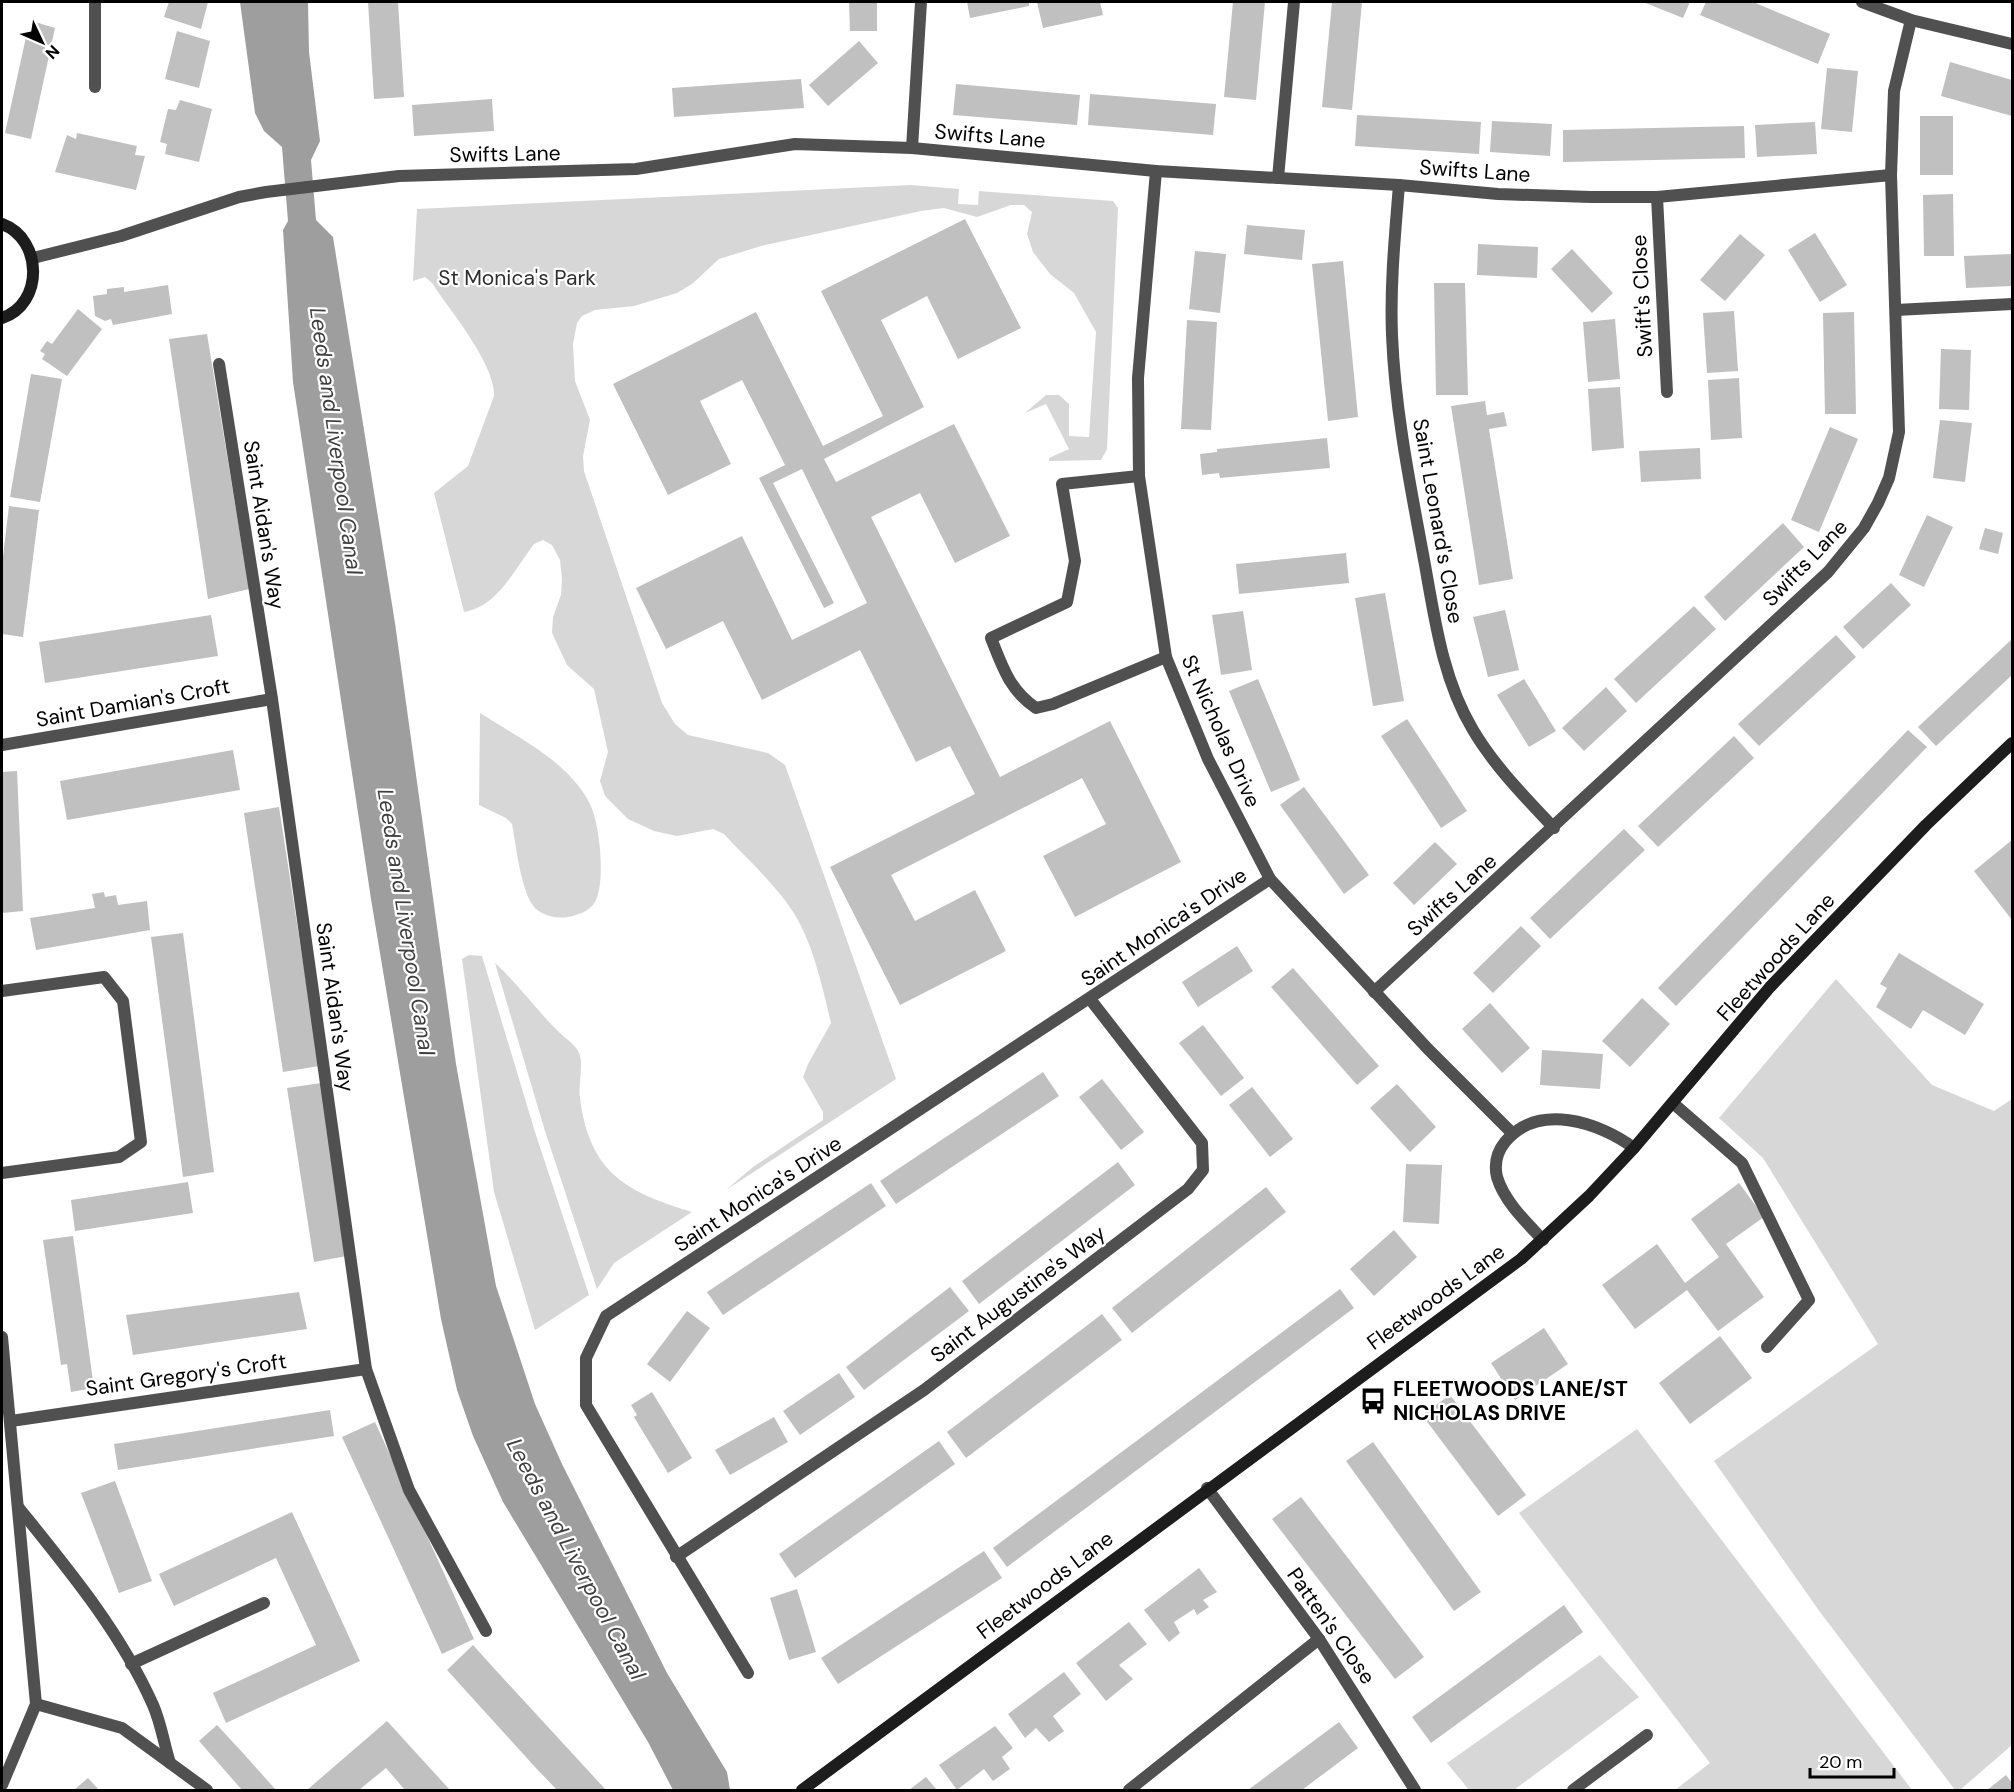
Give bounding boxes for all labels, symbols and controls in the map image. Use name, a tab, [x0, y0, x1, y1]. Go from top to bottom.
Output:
north arrow	[12, 12, 72, 72]
text: N	[41, 41, 64, 64]
street label: Swifts Lane	[933, 117, 1047, 155]
street label: Swifts Lane	[449, 139, 561, 169]
street label: Swifts Lane	[1419, 153, 1532, 189]
street label: Swift's Close	[1625, 234, 1659, 358]
park label: St Monica's Park	[438, 264, 596, 292]
water label: Leeds and Liverpool Canal	[303, 305, 369, 578]
street label: Saint Leonard's Close	[1406, 416, 1470, 626]
street label: Saint Aidan's Way	[237, 439, 291, 612]
street label: Swifts Lane	[1756, 513, 1854, 613]
street label: St Nicholas Drive	[1175, 650, 1267, 812]
street label: Saint Damian's Croft	[34, 672, 232, 734]
water label: Leeds and Liverpool Canal	[371, 786, 442, 1059]
street label: Swifts Lane	[1401, 847, 1503, 943]
street label: Saint Monica's Drive	[1076, 861, 1252, 993]
street label: Fleetwoods Lane	[1711, 887, 1841, 1027]
street label: Saint Aidan's Way	[309, 921, 361, 1094]
street label: Saint Monica's Drive	[669, 1129, 847, 1259]
street label: Saint Augustine's Way	[925, 1219, 1111, 1369]
street label: Fleetwoods Lane	[1361, 1237, 1511, 1357]
street label: Saint Gregory's Croft	[84, 1347, 288, 1403]
place label: FLEETWOODS LANE/ST NICHOLAS DRIVE	[1393, 1375, 1628, 1427]
bus stop icon: FLEETWOODS LANE/ST NICHOLAS DRIVE	[1358, 1386, 1388, 1416]
water label: Leeds and Liverpool Canal	[500, 1433, 653, 1686]
street label: Fleetwoods Lane	[971, 1524, 1119, 1646]
street label: Patten's Close	[1281, 1562, 1382, 1690]
scale bar	[1810, 1741, 1894, 1779]
text: 20 m	[1819, 1750, 1862, 1774]

